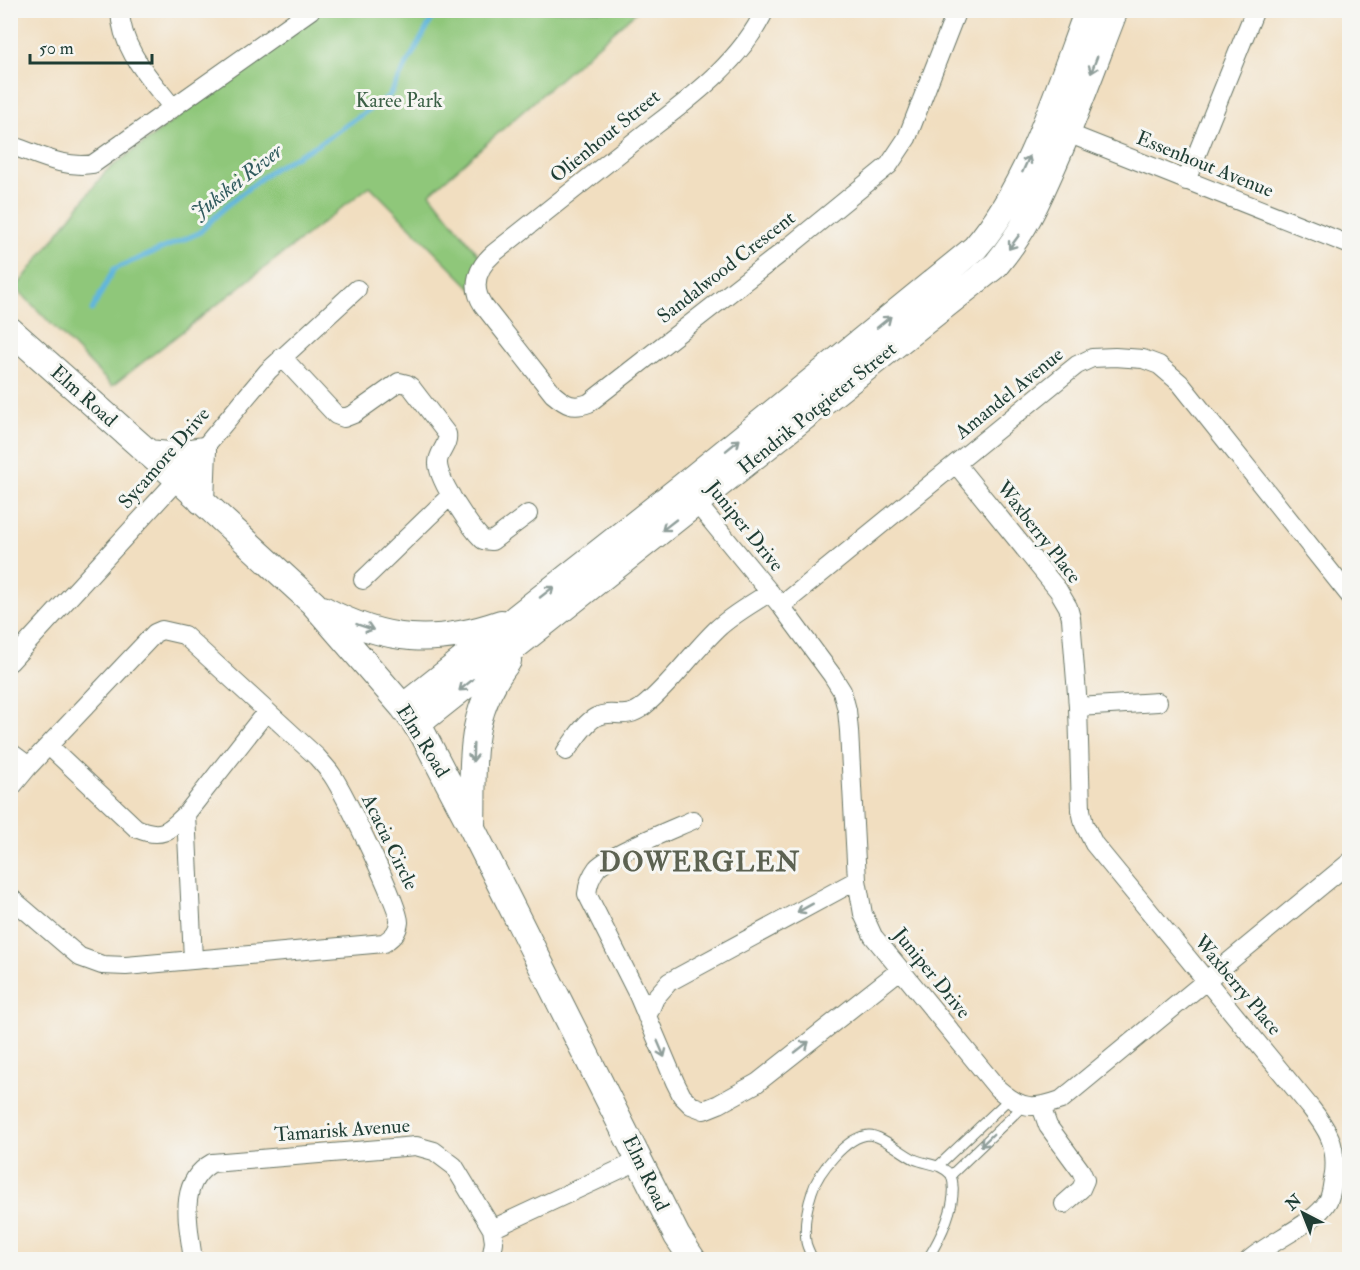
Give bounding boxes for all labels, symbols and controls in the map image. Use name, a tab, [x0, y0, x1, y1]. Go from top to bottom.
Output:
scale bar	[30, 27, 152, 65]
text: 50 m	[39, 37, 74, 60]
one-way arrow	[1087, 55, 1098, 74]
street label: Olienhout Street	[545, 84, 666, 188]
park label: Karee Park	[356, 88, 443, 113]
street label: Essenhout Avenue	[1133, 125, 1277, 203]
water label: Jukskei River	[186, 137, 289, 226]
one-way arrow	[1021, 156, 1033, 174]
street label: Sandalwood Crescent	[652, 205, 800, 329]
one-way arrow	[1008, 234, 1020, 250]
one-way arrow	[876, 315, 891, 329]
street label: Hendrik Potgieter Street	[733, 336, 902, 480]
street label: Amandel Avenue	[949, 342, 1068, 445]
street label: Elm Road	[46, 360, 123, 433]
street label: Sycamore Drive	[113, 402, 215, 514]
one-way arrow	[725, 439, 741, 452]
street label: Juniper Drive	[699, 475, 789, 577]
street label: Waxberry Place	[991, 475, 1087, 588]
one-way arrow	[661, 519, 677, 532]
one-way arrow	[539, 586, 555, 599]
one-way arrow	[355, 623, 374, 634]
one-way arrow	[458, 678, 474, 691]
street label: Elm Road	[391, 700, 455, 782]
one-way arrow	[468, 742, 479, 762]
street label: Acacia Circle	[356, 789, 424, 894]
district label: DOWERGLEN	[599, 847, 801, 879]
one-way arrow	[797, 902, 814, 914]
street label: Juniper Drive	[886, 922, 976, 1024]
street label: Waxberry Place	[1188, 929, 1287, 1040]
one-way arrow	[656, 1039, 667, 1058]
one-way arrow	[793, 1040, 809, 1053]
street label: Tamarisk Avenue	[273, 1113, 411, 1147]
street label: Elm Road	[617, 1131, 675, 1215]
one-way arrow	[979, 1133, 994, 1148]
north arrow	[1273, 1183, 1333, 1243]
text: N	[1281, 1190, 1306, 1215]

